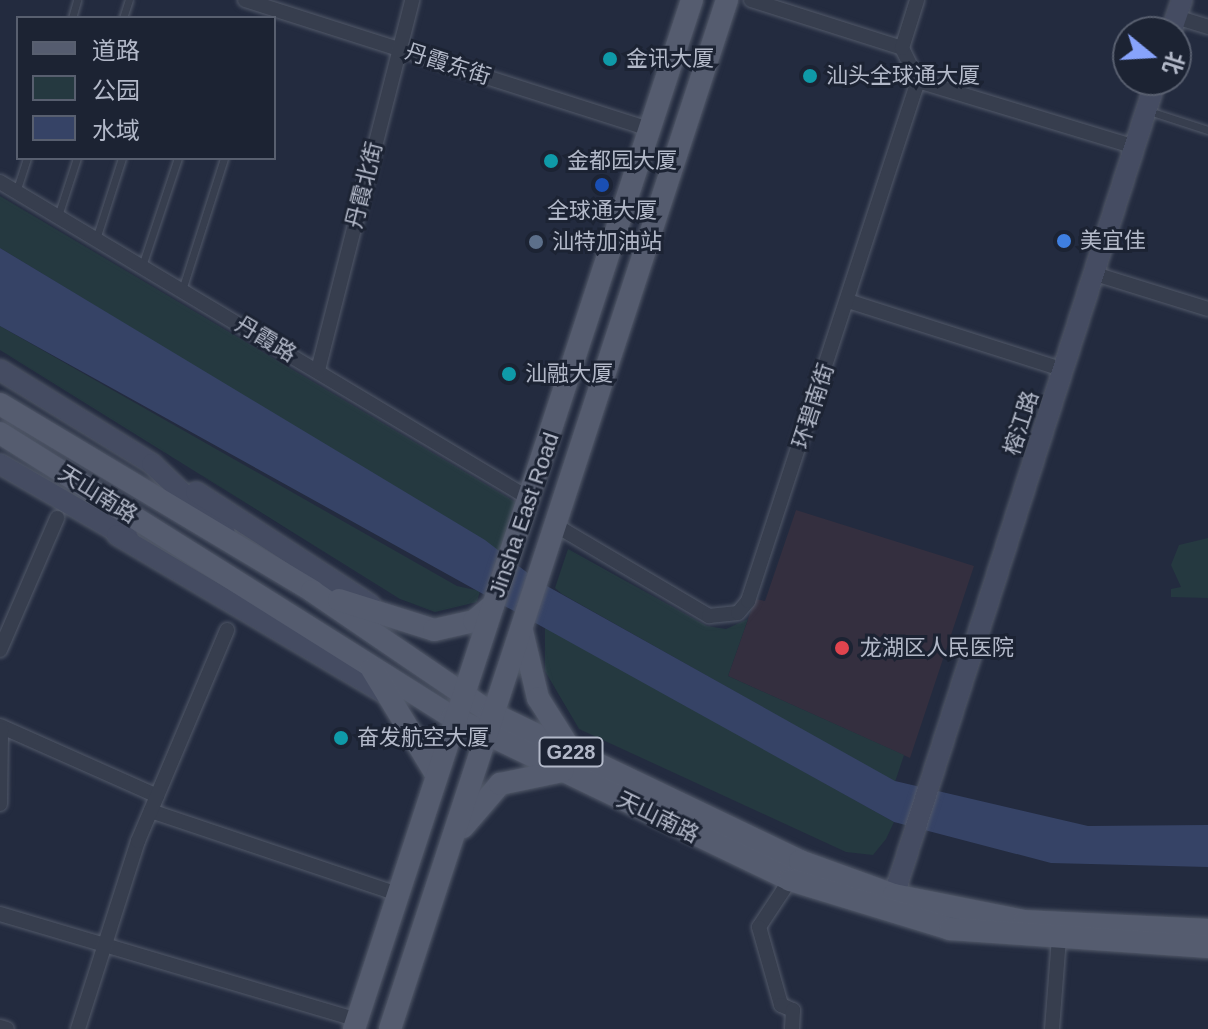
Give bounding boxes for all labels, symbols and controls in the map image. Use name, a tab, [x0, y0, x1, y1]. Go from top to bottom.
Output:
legend	[16, 16, 276, 160]
north arrow	[1112, 16, 1192, 96]
text: 道路	[92, 37, 140, 64]
street label: 丹霞东街	[402, 38, 494, 90]
place label: 金讯大厦	[626, 46, 714, 72]
text: 北	[1158, 49, 1189, 77]
marker: 金讯大厦	[601, 50, 619, 68]
place label: 汕头全球通大厦	[826, 63, 980, 89]
marker: 汕头全球通大厦	[801, 67, 819, 85]
text: 公园	[92, 77, 140, 104]
text: 水域	[92, 117, 140, 144]
street label: 丹霞北街	[341, 139, 387, 231]
place label: 金都园大厦	[567, 148, 677, 174]
marker: 金都园大厦	[542, 152, 560, 170]
marker: 全球通大厦	[593, 176, 611, 194]
place label: 全球通大厦	[547, 198, 657, 224]
place label: 美宜佳	[1080, 228, 1146, 254]
place label: 汕特加油站	[552, 229, 662, 255]
marker: 美宜佳	[1055, 232, 1073, 250]
marker: 汕特加油站	[527, 233, 545, 251]
street label: 丹霞路	[231, 311, 301, 367]
street label: 环碧南街	[787, 360, 839, 452]
place label: 汕融大厦	[525, 361, 613, 387]
marker: 汕融大厦	[500, 365, 518, 383]
street label: 榕江路	[998, 388, 1044, 458]
street label: Jinsha East Road	[483, 429, 565, 601]
street label: 天山南路	[54, 459, 142, 529]
place label: 龙湖区人民医院	[860, 635, 1014, 661]
marker: 龙湖区人民医院	[831, 637, 853, 659]
place label: 奋发航空大厦	[357, 725, 489, 751]
marker: 奋发航空大厦	[332, 729, 350, 747]
road number: G228	[537, 736, 605, 768]
street label: 天山南路	[613, 786, 703, 848]

